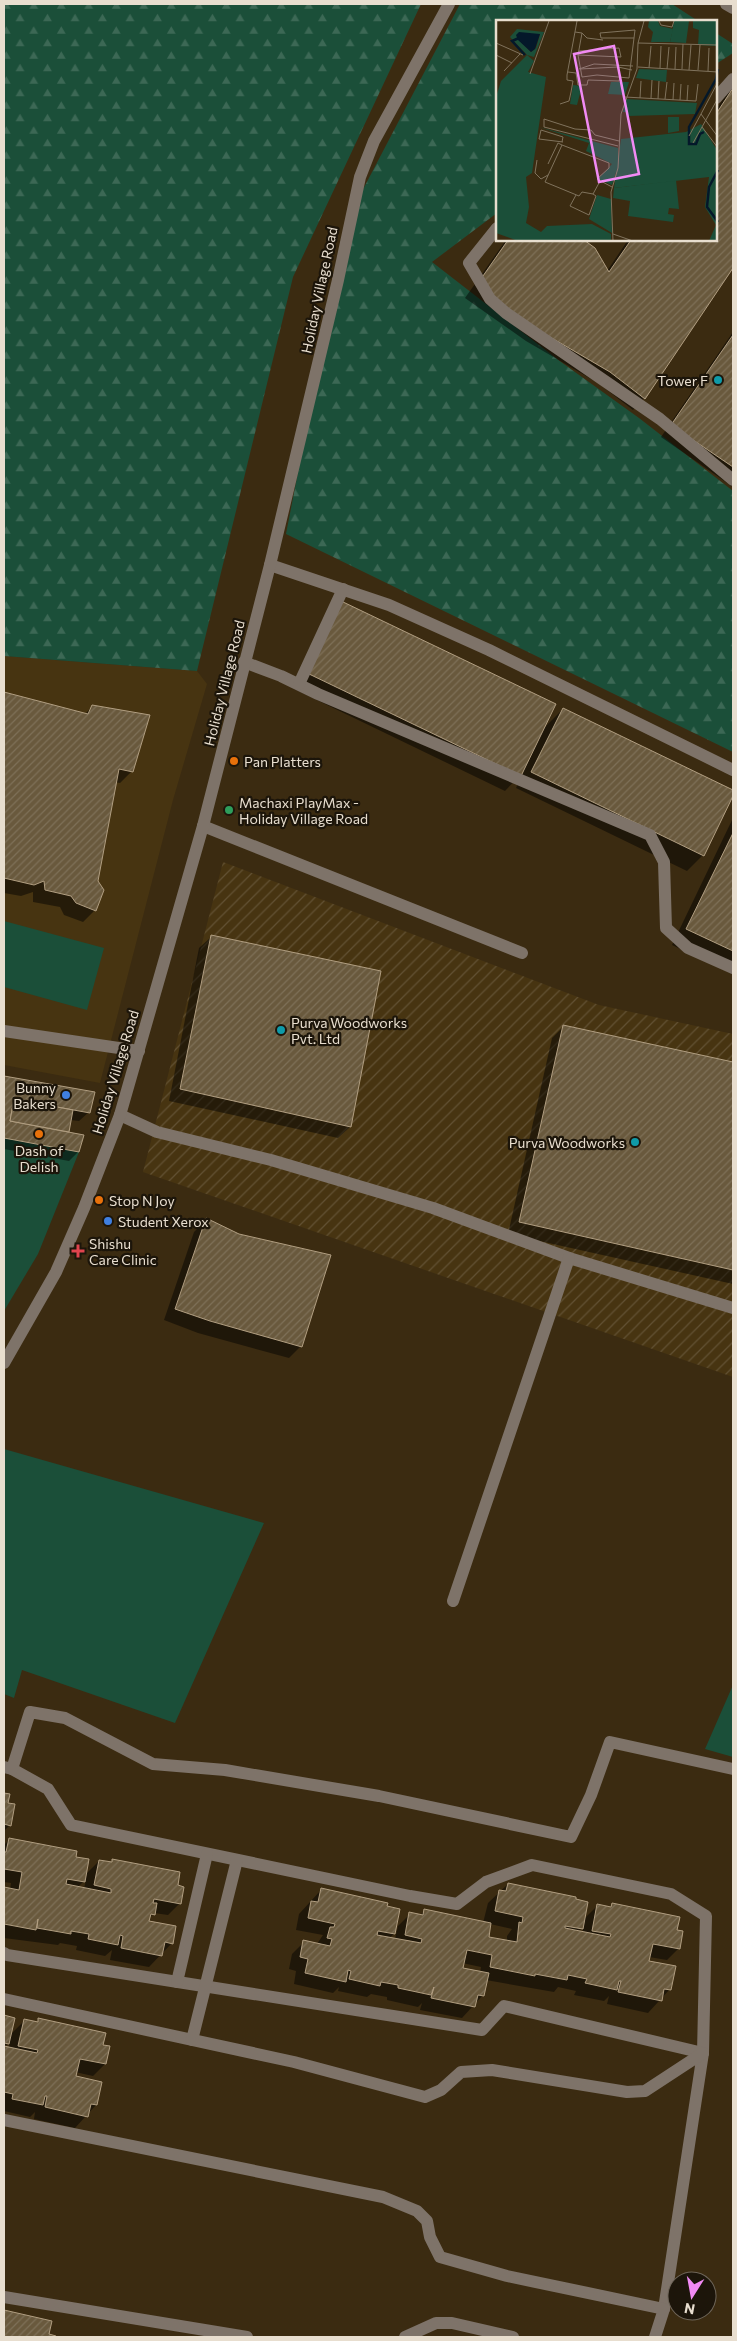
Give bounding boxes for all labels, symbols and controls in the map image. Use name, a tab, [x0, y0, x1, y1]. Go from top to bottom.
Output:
inset map	[496, 20, 717, 241]
street label: Holiday Village Road	[297, 225, 341, 355]
place label: Tower F	[657, 372, 708, 389]
marker: Tower F	[712, 374, 724, 386]
street label: Holiday Village Road	[200, 618, 248, 748]
place label: Pan Platters	[244, 753, 321, 770]
marker: Pan Platters	[228, 755, 240, 767]
place label: Machaxi PlayMax - Holiday Village Road	[239, 794, 368, 827]
marker: Machaxi PlayMax - Holiday Village Road	[223, 804, 235, 816]
street label: Holiday Village Road	[88, 1008, 142, 1136]
place label: Purva Woodworks Pvt. Ltd	[291, 1014, 407, 1047]
marker: Purva Woodworks Pvt. Ltd	[275, 1024, 287, 1036]
place label: Bunny Bakers	[13, 1079, 56, 1112]
marker: Bunny Bakers	[60, 1089, 72, 1101]
marker: Dash of Delish	[33, 1128, 45, 1140]
place label: Purva Woodworks	[509, 1134, 625, 1151]
marker: Purva Woodworks	[629, 1136, 641, 1148]
place label: Dash of Delish	[15, 1142, 64, 1175]
place label: Stop N Joy	[109, 1192, 175, 1209]
marker: Stop N Joy	[93, 1194, 105, 1206]
place label: Student Xerox	[118, 1213, 209, 1230]
marker: Student Xerox	[102, 1215, 114, 1227]
place label: Shishu Care Clinic	[89, 1235, 157, 1268]
marker: Shishu Care Clinic	[71, 1244, 85, 1258]
north arrow	[667, 2271, 717, 2321]
text: N	[683, 2300, 696, 2319]

